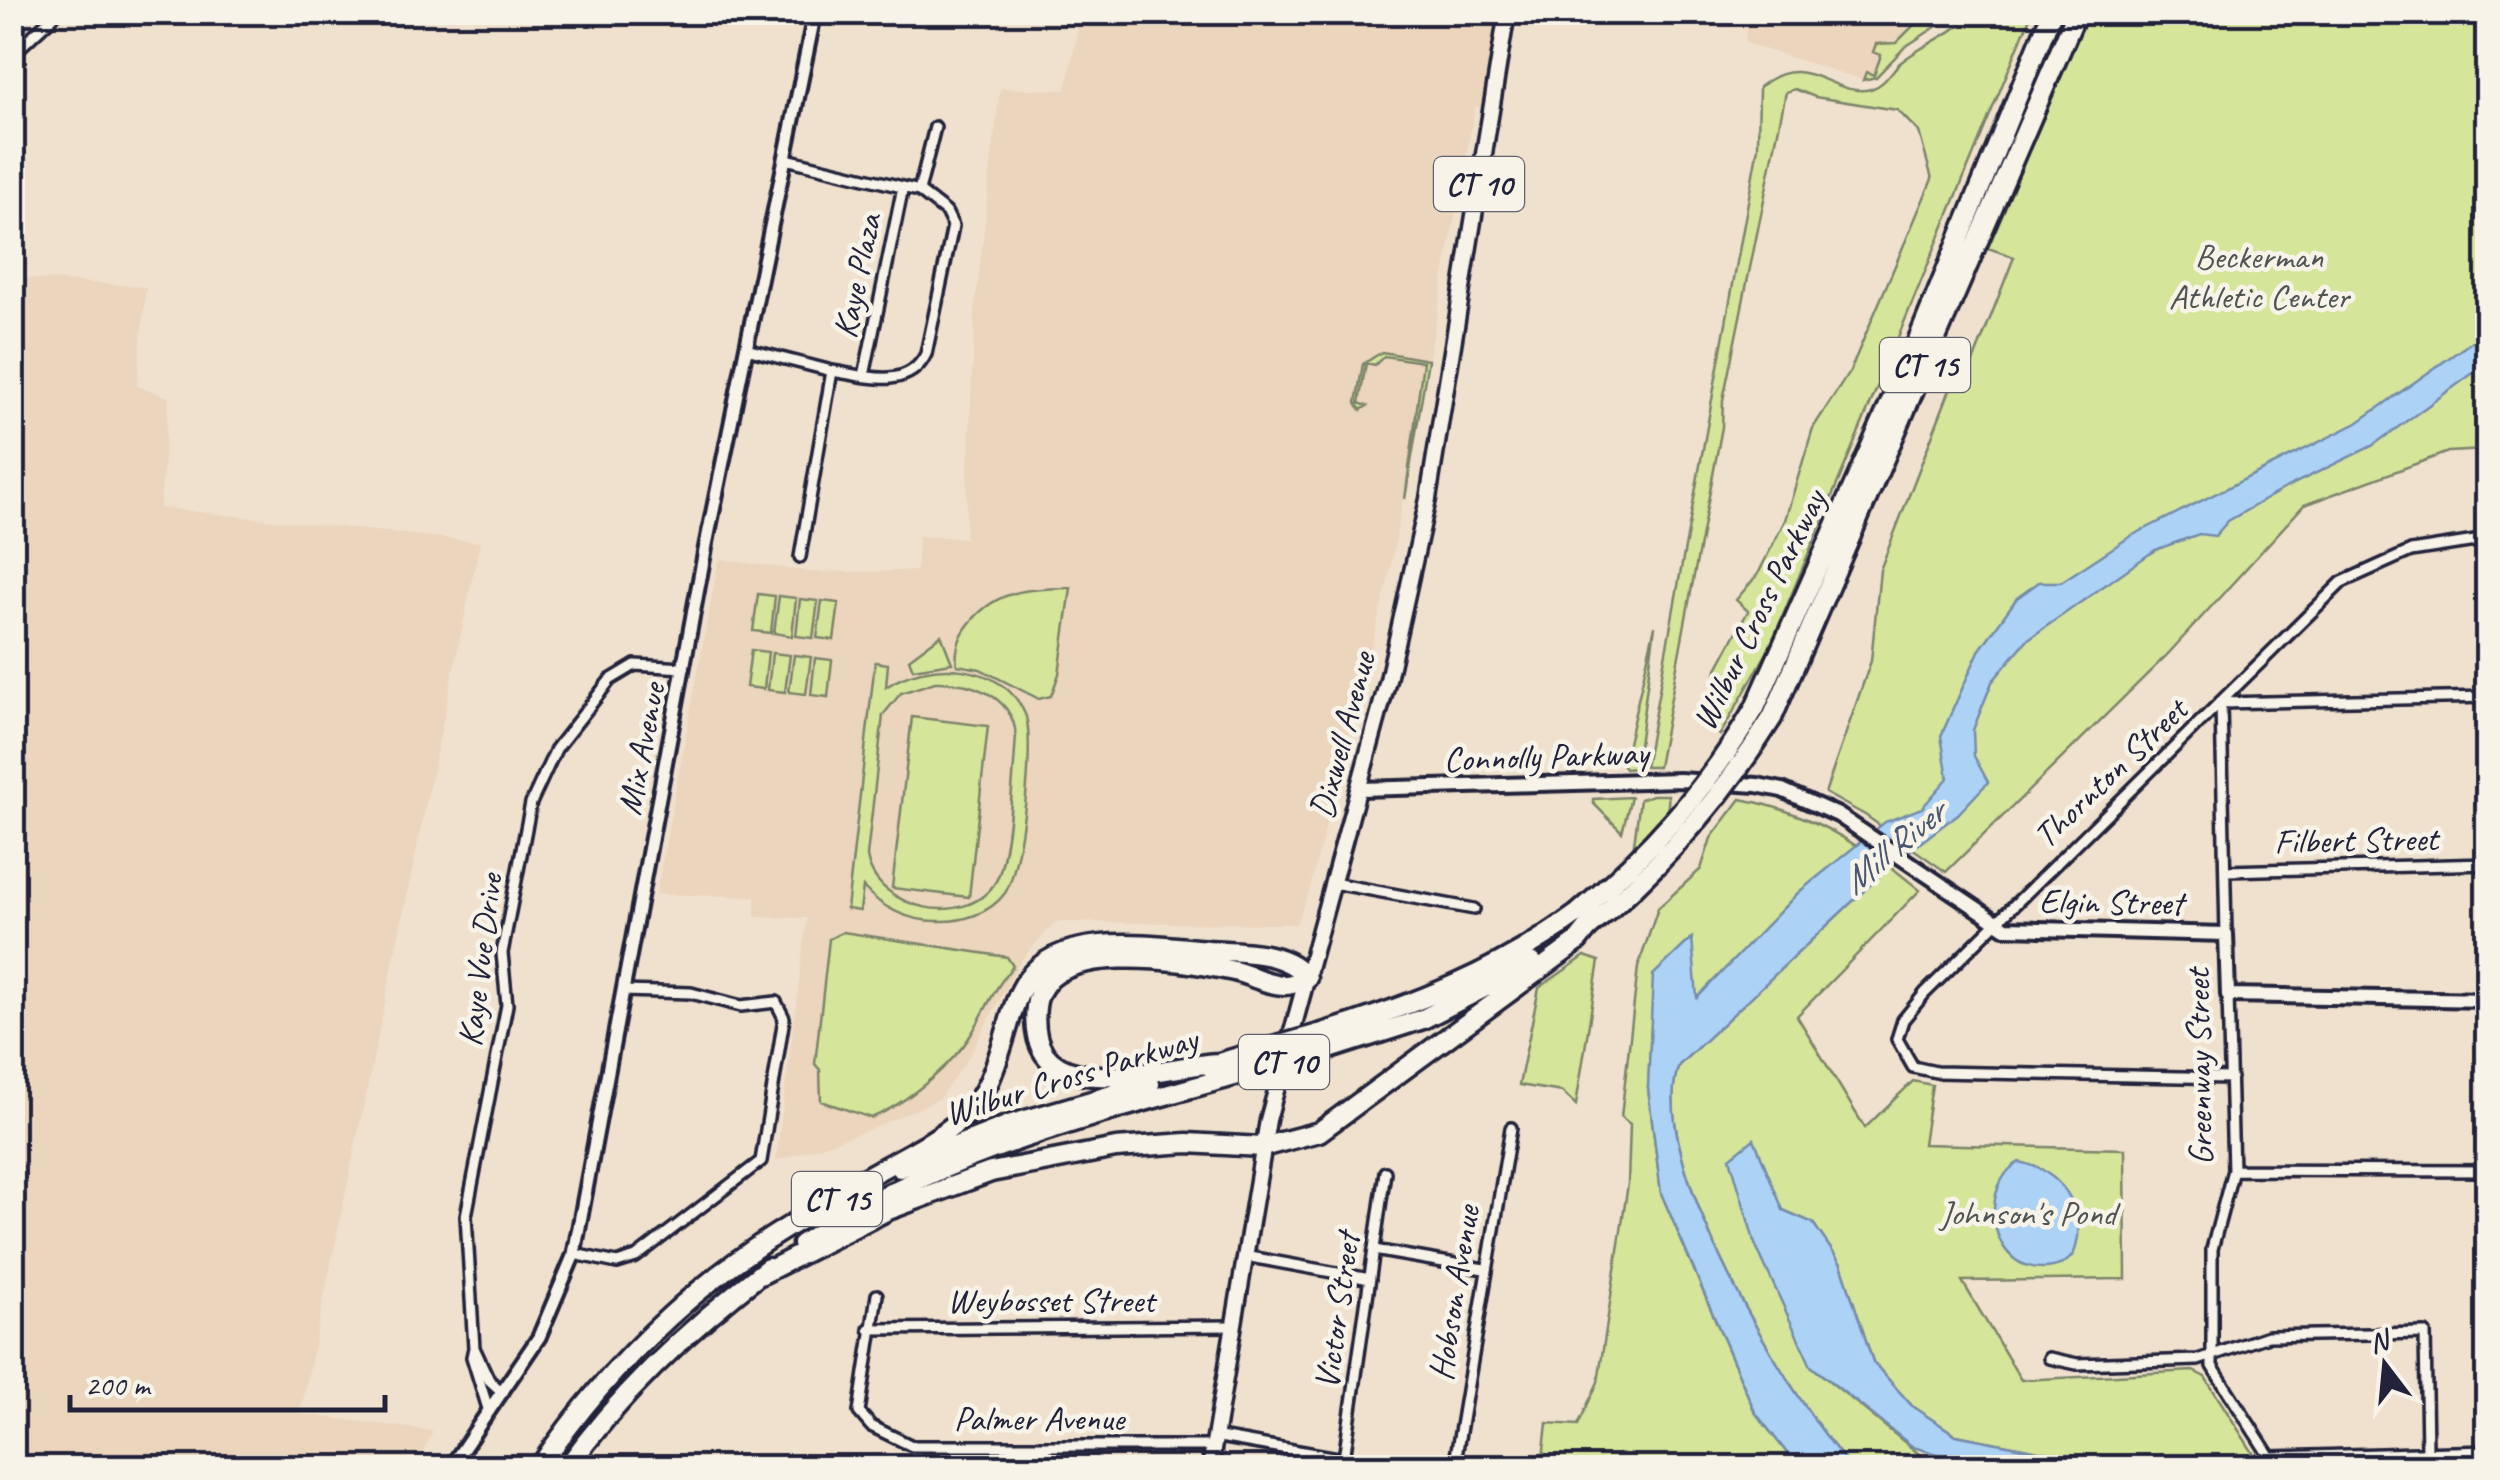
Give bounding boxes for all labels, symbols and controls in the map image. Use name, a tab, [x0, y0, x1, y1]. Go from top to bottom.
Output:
road number: CT 10	[1434, 157, 1524, 211]
street label: Kaye Plaza	[822, 207, 893, 342]
park label: Beckerman Athletic Center	[2169, 234, 2352, 319]
road number: CT 15	[1880, 338, 1970, 392]
street label: Wilbur Cross Parkway	[1681, 480, 1838, 737]
street label: Dixwell Avenue	[1298, 645, 1386, 823]
street label: Mix Avenue	[606, 677, 676, 819]
street label: Thornton Street	[2023, 686, 2199, 858]
street label: Connolly Parkway	[1443, 730, 1652, 782]
water label: Mill River	[1831, 785, 1960, 904]
street label: Filbert Street	[2274, 816, 2442, 864]
street label: Kaye Vue Drive	[447, 869, 513, 1049]
street label: Elgin Street	[2039, 878, 2188, 926]
street label: Greenway Street	[2175, 965, 2223, 1166]
street label: Wilbur Cross Parkway	[939, 1015, 1206, 1136]
road number: CT 10	[1239, 1035, 1329, 1089]
road number: CT 15	[792, 1172, 882, 1226]
park label: Johnson's Pond	[1938, 1191, 2121, 1236]
street label: Hobson Avenue	[1418, 1200, 1490, 1384]
street label: Victor Street	[1304, 1226, 1371, 1392]
street label: Weybosset Street	[947, 1278, 1158, 1323]
north arrow	[2335, 1315, 2435, 1415]
text: N	[2365, 1321, 2396, 1361]
scale bar	[70, 1350, 385, 1412]
text: 200 m	[85, 1366, 152, 1404]
street label: Palmer Avenue	[954, 1396, 1127, 1441]

